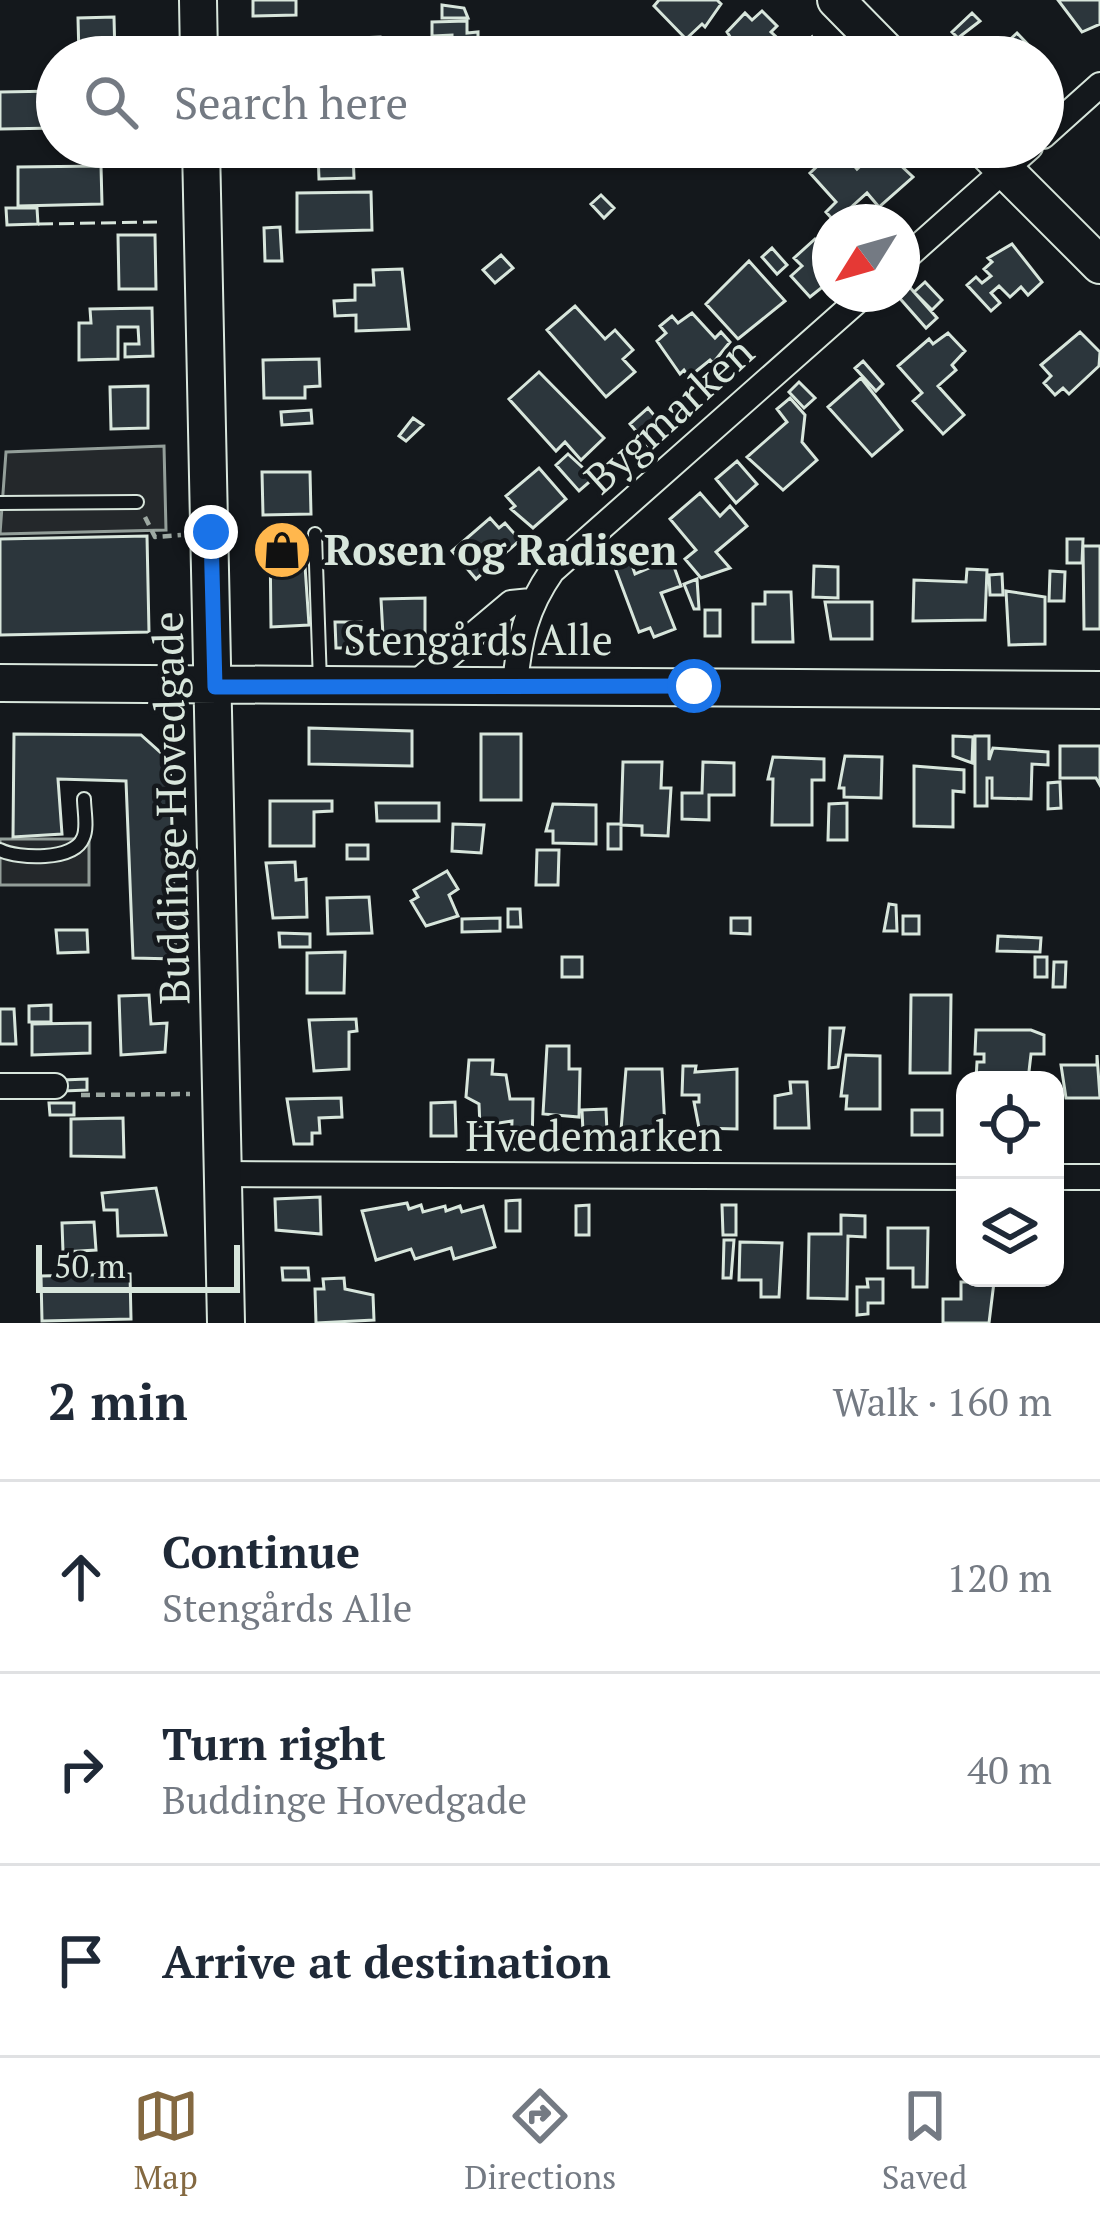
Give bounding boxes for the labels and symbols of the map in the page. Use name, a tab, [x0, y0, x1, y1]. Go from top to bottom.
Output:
north arrow	[812, 204, 920, 312]
street label: Bygmarken	[572, 323, 765, 505]
route end	[184, 505, 238, 559]
shop icon: Rosen og Radisen	[251, 519, 313, 581]
place label: Rosen og Radisen	[324, 521, 677, 577]
street label: Buddinge Hovedgade	[139, 611, 201, 1005]
street label: Stengårds Alle	[343, 611, 613, 667]
route start	[667, 659, 721, 713]
street label: Hvedemarken	[465, 1107, 723, 1163]
scale bar	[36, 1239, 240, 1292]

